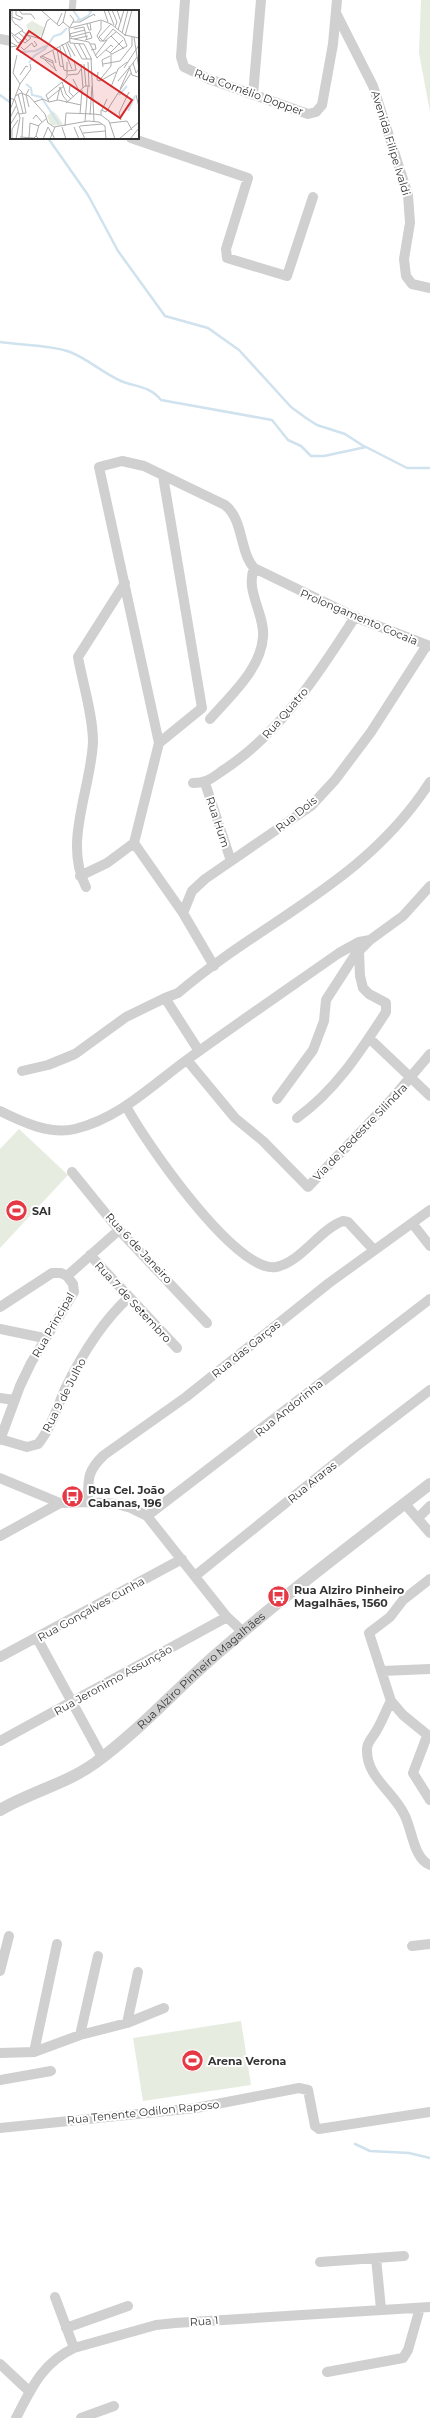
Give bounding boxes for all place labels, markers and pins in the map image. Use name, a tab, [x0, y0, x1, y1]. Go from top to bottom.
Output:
sports icon: SAI	[4, 1198, 30, 1224]
place label: SAI	[32, 1204, 51, 1218]
bus stop icon: Rua Cel. João Cabanas, 196	[59, 1483, 85, 1509]
place label: Rua Cel. João Cabanas, 196	[88, 1483, 165, 1510]
bus stop icon: Rua Alziro Pinheiro Magalhães, 1560	[265, 1583, 291, 1609]
place label: Rua Alziro Pinheiro Magalhães, 1560	[294, 1583, 404, 1610]
sports icon: Arena Verona	[179, 2048, 205, 2074]
place label: Arena Verona	[207, 2054, 287, 2068]

